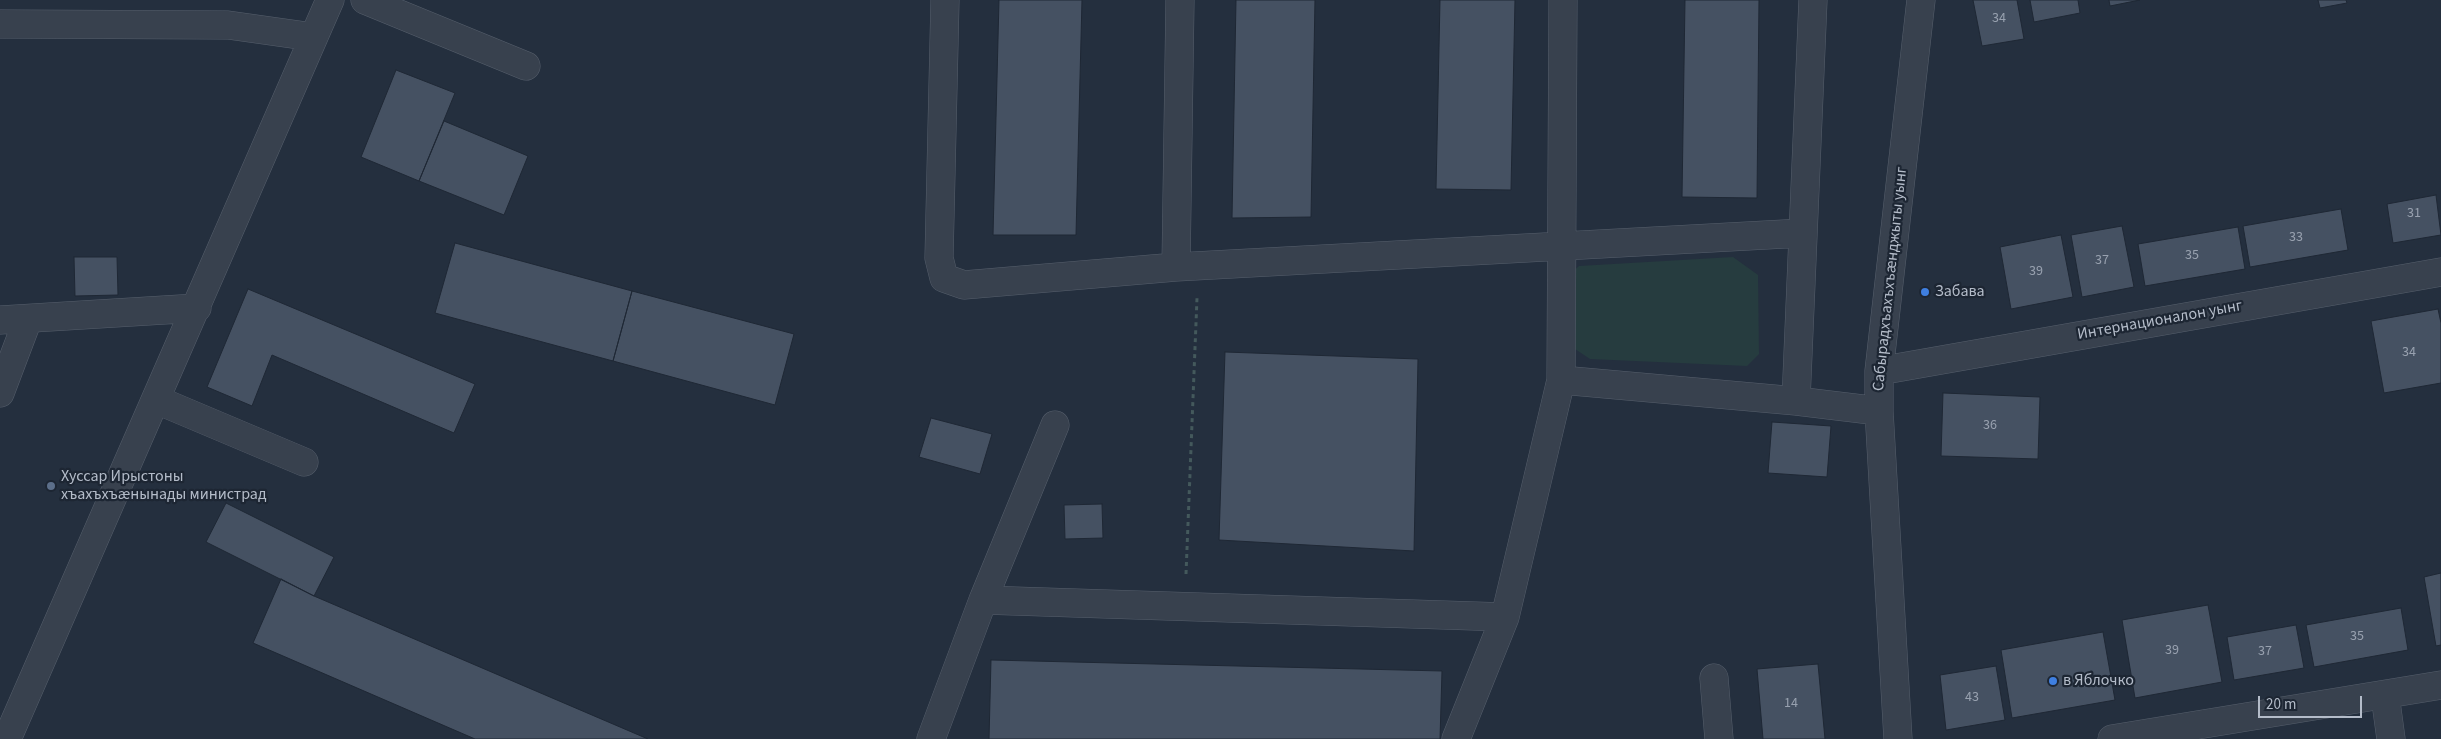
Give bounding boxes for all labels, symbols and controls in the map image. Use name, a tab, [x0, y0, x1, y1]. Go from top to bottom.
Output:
house number: 34	[1992, 11, 2006, 27]
street label: Сабырадхъахъхъæнджыты уынг	[1870, 166, 1912, 392]
house number: 31	[2407, 206, 2421, 222]
house number: 33	[2289, 230, 2303, 246]
house number: 35	[2185, 248, 2199, 264]
house number: 37	[2095, 253, 2109, 269]
house number: 39	[2029, 264, 2043, 280]
place label: Забава	[1935, 282, 1985, 302]
marker: Забава	[1919, 286, 1931, 298]
street label: Интернационалон уынг	[2076, 297, 2244, 345]
house number: 34	[2402, 345, 2416, 361]
house number: 36	[1983, 418, 1997, 434]
place label: Хуссар Ирыстоны хъахъхъæнынады министрад	[61, 467, 266, 505]
marker: Хуссар Ирыстоны хъахъхъæнынады министрад	[45, 480, 57, 492]
house number: 35	[2350, 629, 2364, 645]
house number: 39	[2165, 643, 2179, 659]
house number: 37	[2258, 644, 2272, 660]
place label: в Яблочко	[2063, 671, 2134, 691]
marker: в Яблочко	[2047, 675, 2059, 687]
scale bar	[2261, 686, 2365, 718]
house number: 43	[1965, 690, 1979, 706]
text: 20 m	[2266, 694, 2296, 715]
house number: 14	[1784, 696, 1798, 712]

